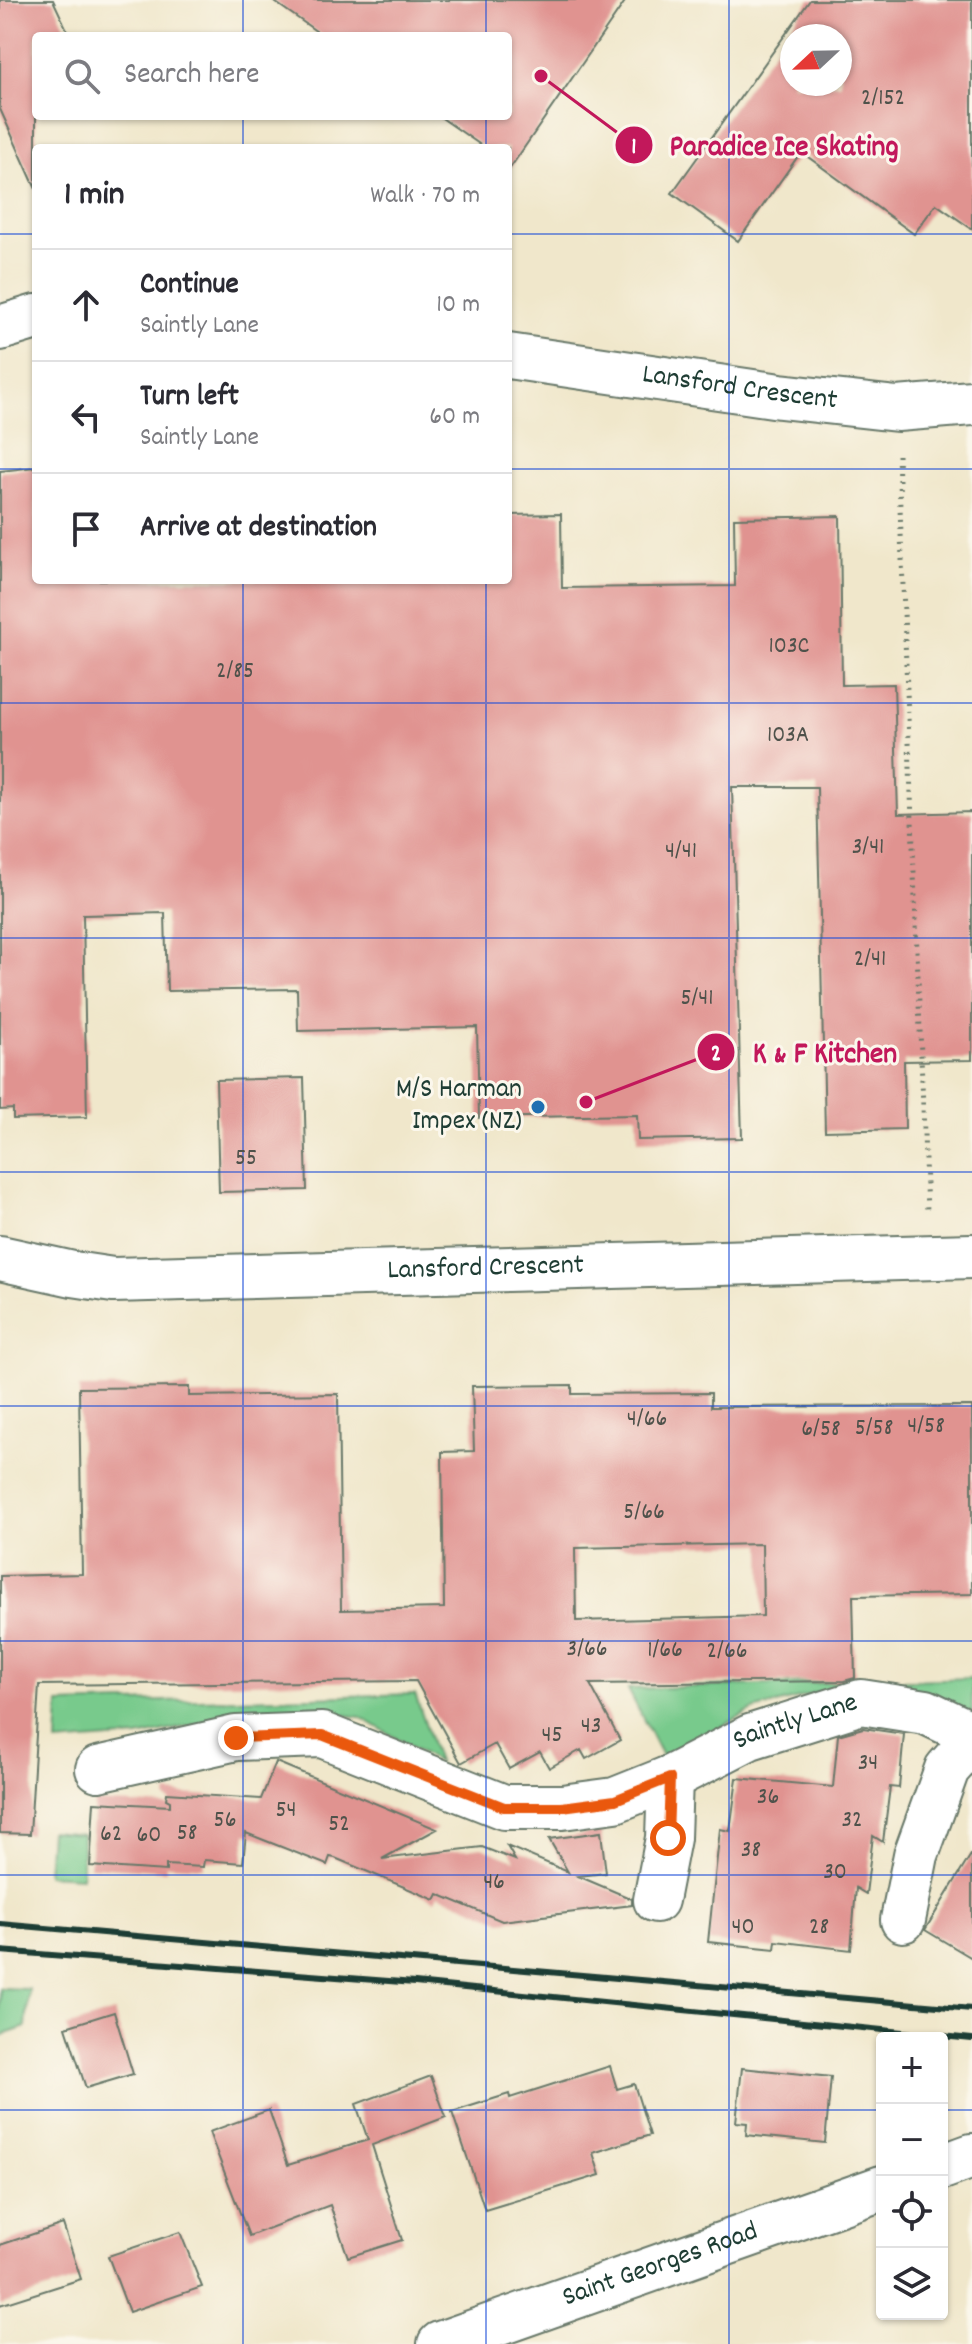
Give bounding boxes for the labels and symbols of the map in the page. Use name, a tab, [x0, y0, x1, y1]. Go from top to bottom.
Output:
north arrow	[780, 24, 852, 96]
house number: 2/152	[861, 82, 905, 116]
callout: Paradice Ice Skating	[614, 118, 915, 172]
text: Paradice Ice Skating	[669, 128, 899, 171]
text: 1	[631, 131, 637, 165]
street label: Lansford Crescent	[639, 356, 839, 422]
house number: 103C	[769, 630, 810, 664]
house number: 2/85	[216, 655, 254, 689]
house number: 103A	[767, 719, 809, 753]
house number: 3/41	[852, 831, 884, 865]
house number: 4/41	[665, 835, 697, 869]
house number: 2/41	[854, 943, 886, 977]
house number: 5/41	[680, 982, 714, 1016]
callout: K & F Kitchen	[696, 1025, 913, 1079]
text: K & F Kitchen	[753, 1035, 897, 1078]
text: 2	[711, 1038, 721, 1072]
place label: M/S Harman Impex (NZ)	[396, 1071, 522, 1143]
marker: M/S Harman Impex (NZ)	[529, 1098, 547, 1116]
house number: 55	[235, 1142, 257, 1176]
street label: Lansford Crescent	[387, 1247, 585, 1292]
house number: 4/66	[627, 1403, 667, 1437]
house number: 4/58	[907, 1410, 945, 1444]
house number: 5/58	[855, 1412, 893, 1446]
house number: 6/58	[801, 1413, 841, 1447]
house number: 5/66	[623, 1496, 665, 1530]
house number: 3/66	[566, 1633, 608, 1667]
house number: 1/66	[647, 1634, 683, 1668]
house number: 2/66	[707, 1635, 747, 1669]
street label: Saintly Lane	[727, 1684, 863, 1762]
house number: 43	[581, 1710, 601, 1744]
house number: 45	[541, 1719, 563, 1753]
route end	[218, 1720, 254, 1756]
house number: 34	[858, 1747, 878, 1781]
house number: 36	[757, 1781, 779, 1815]
house number: 54	[275, 1794, 297, 1828]
house number: 56	[214, 1804, 236, 1838]
house number: 32	[841, 1804, 863, 1838]
house number: 52	[328, 1808, 350, 1842]
house number: 58	[177, 1817, 197, 1851]
house number: 62	[100, 1818, 122, 1852]
house number: 60	[137, 1819, 161, 1853]
route start	[650, 1820, 686, 1856]
house number: 38	[741, 1834, 761, 1868]
house number: 30	[823, 1856, 847, 1890]
house number: 46	[483, 1866, 505, 1900]
house number: 40	[731, 1911, 755, 1945]
house number: 28	[809, 1911, 829, 1945]
street label: Saint Georges Road	[557, 2213, 764, 2319]

